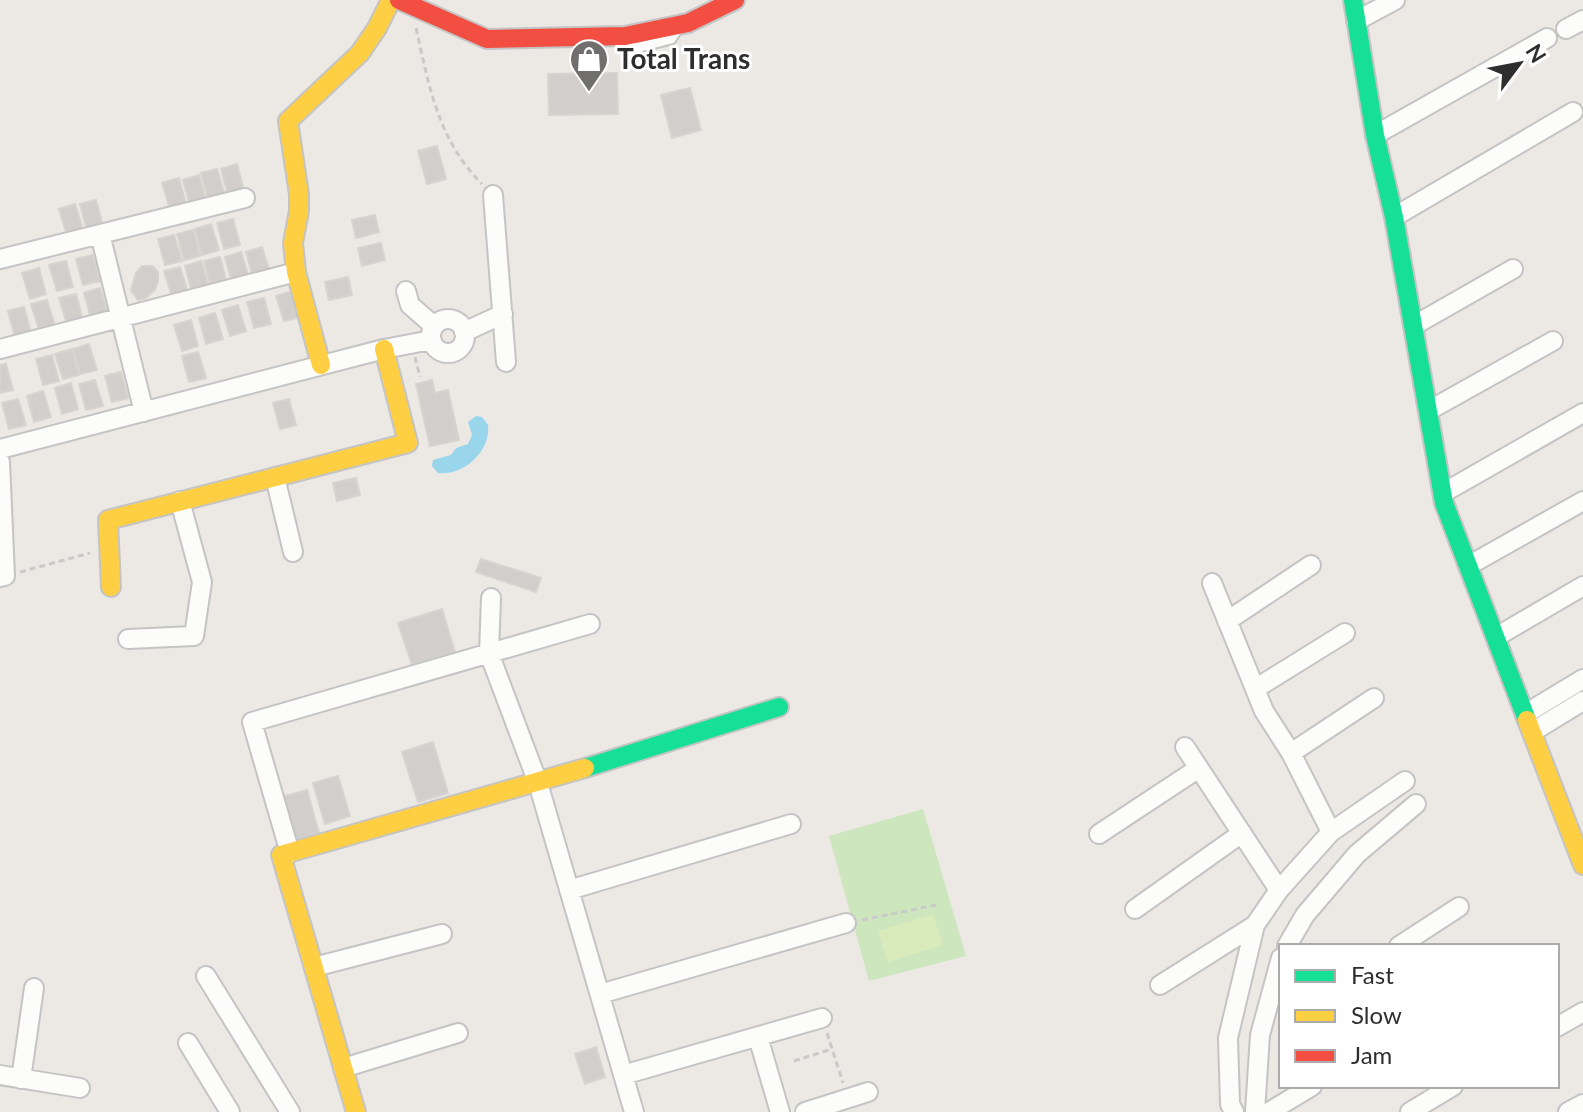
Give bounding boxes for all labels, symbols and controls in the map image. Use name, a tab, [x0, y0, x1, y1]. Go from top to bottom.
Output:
north arrow	[1479, 24, 1559, 104]
shop icon: Total Trans	[568, 38, 610, 93]
text: N	[1520, 39, 1552, 67]
place label: Total Trans	[617, 41, 750, 75]
legend	[1279, 944, 1559, 1088]
text: Fast	[1351, 960, 1394, 989]
text: Slow	[1351, 1000, 1402, 1029]
text: Jam	[1351, 1040, 1392, 1069]

